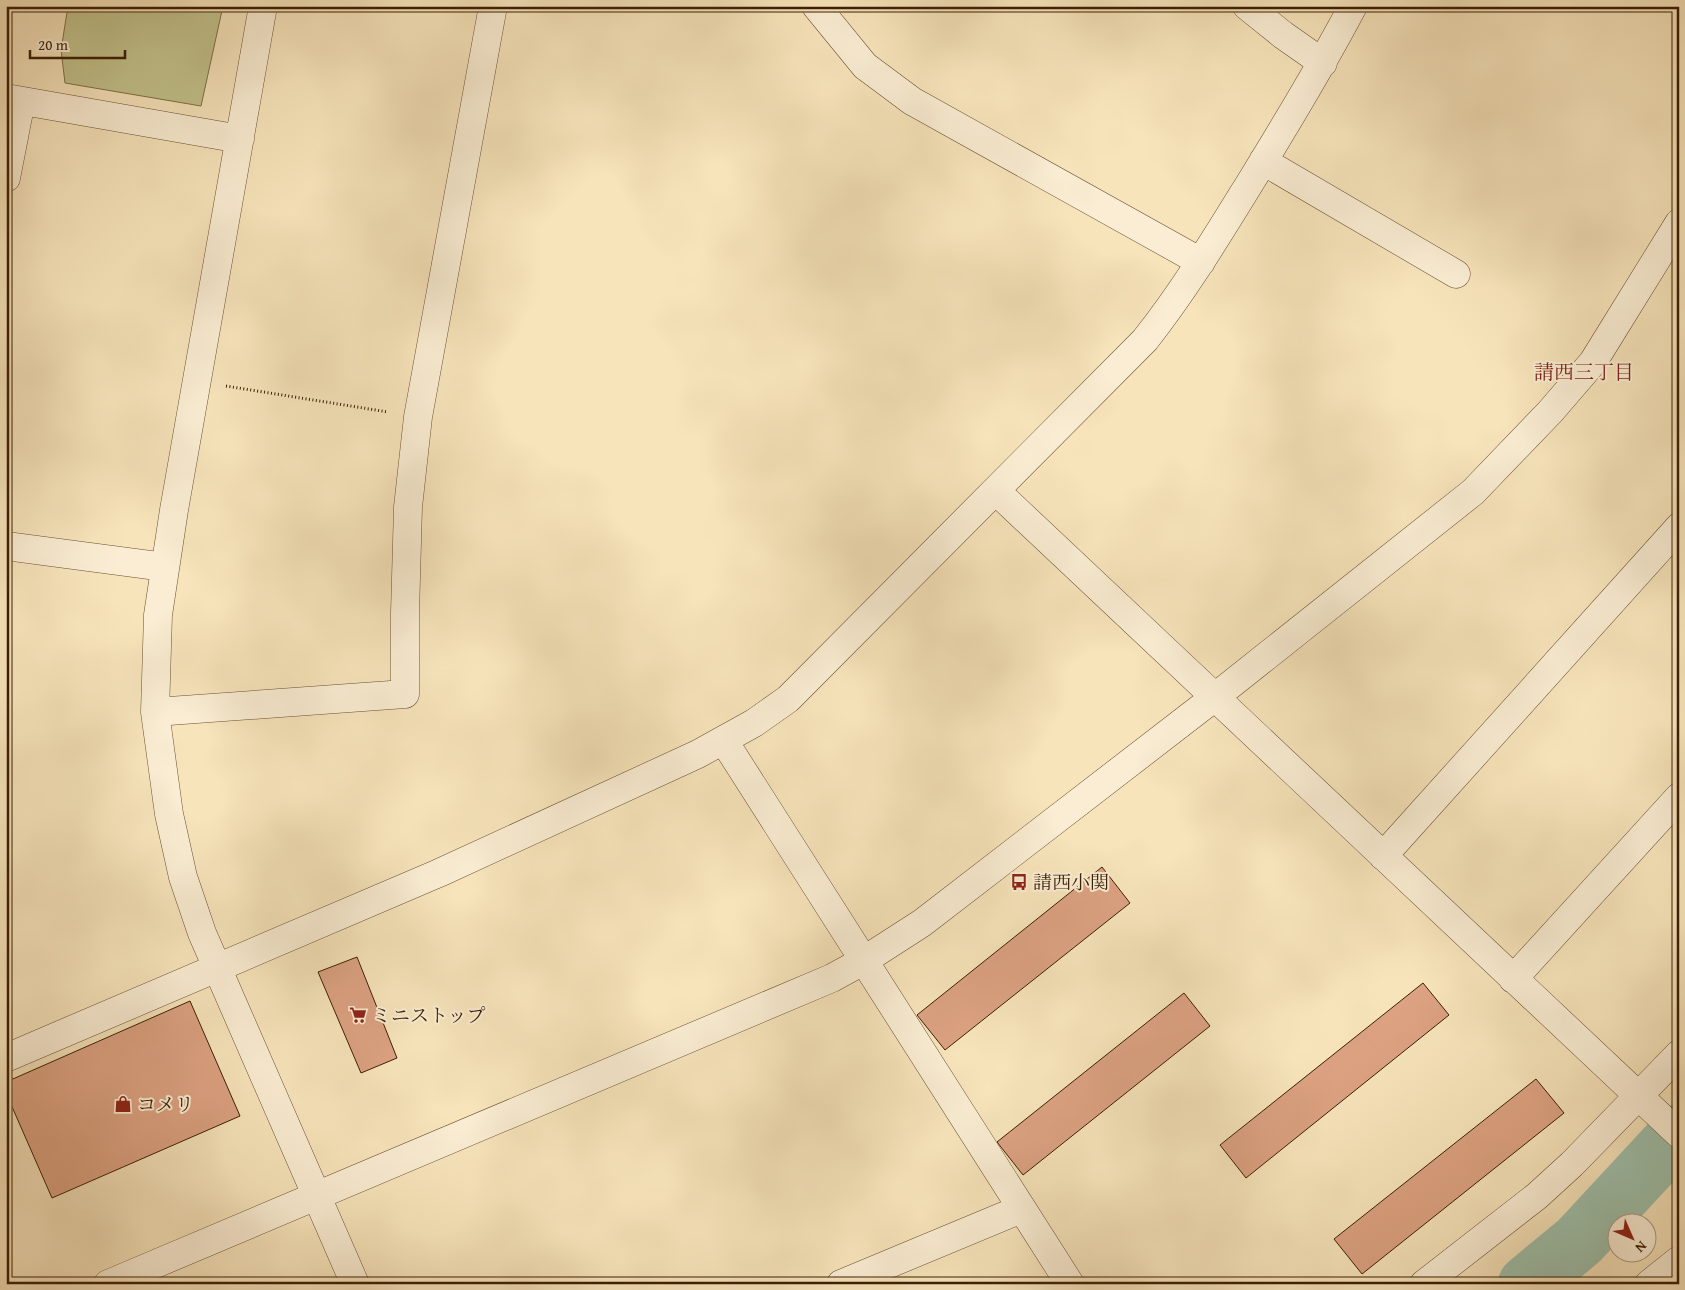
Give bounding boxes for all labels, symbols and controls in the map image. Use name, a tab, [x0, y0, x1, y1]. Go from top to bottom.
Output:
scale bar	[30, 28, 125, 60]
text: 20 m	[38, 34, 69, 55]
district label: 請西三丁目	[1534, 357, 1634, 386]
place label: 請西小関	[1033, 868, 1109, 896]
bus stop icon: 請西小関	[1009, 872, 1029, 892]
place label: ミニストップ	[372, 1001, 485, 1029]
supermarket icon: ミニストップ	[348, 1005, 368, 1025]
place label: コメリ	[137, 1090, 194, 1118]
shop icon: コメリ	[113, 1094, 133, 1114]
north arrow	[1608, 1212, 1658, 1262]
text: N	[1630, 1237, 1652, 1258]

